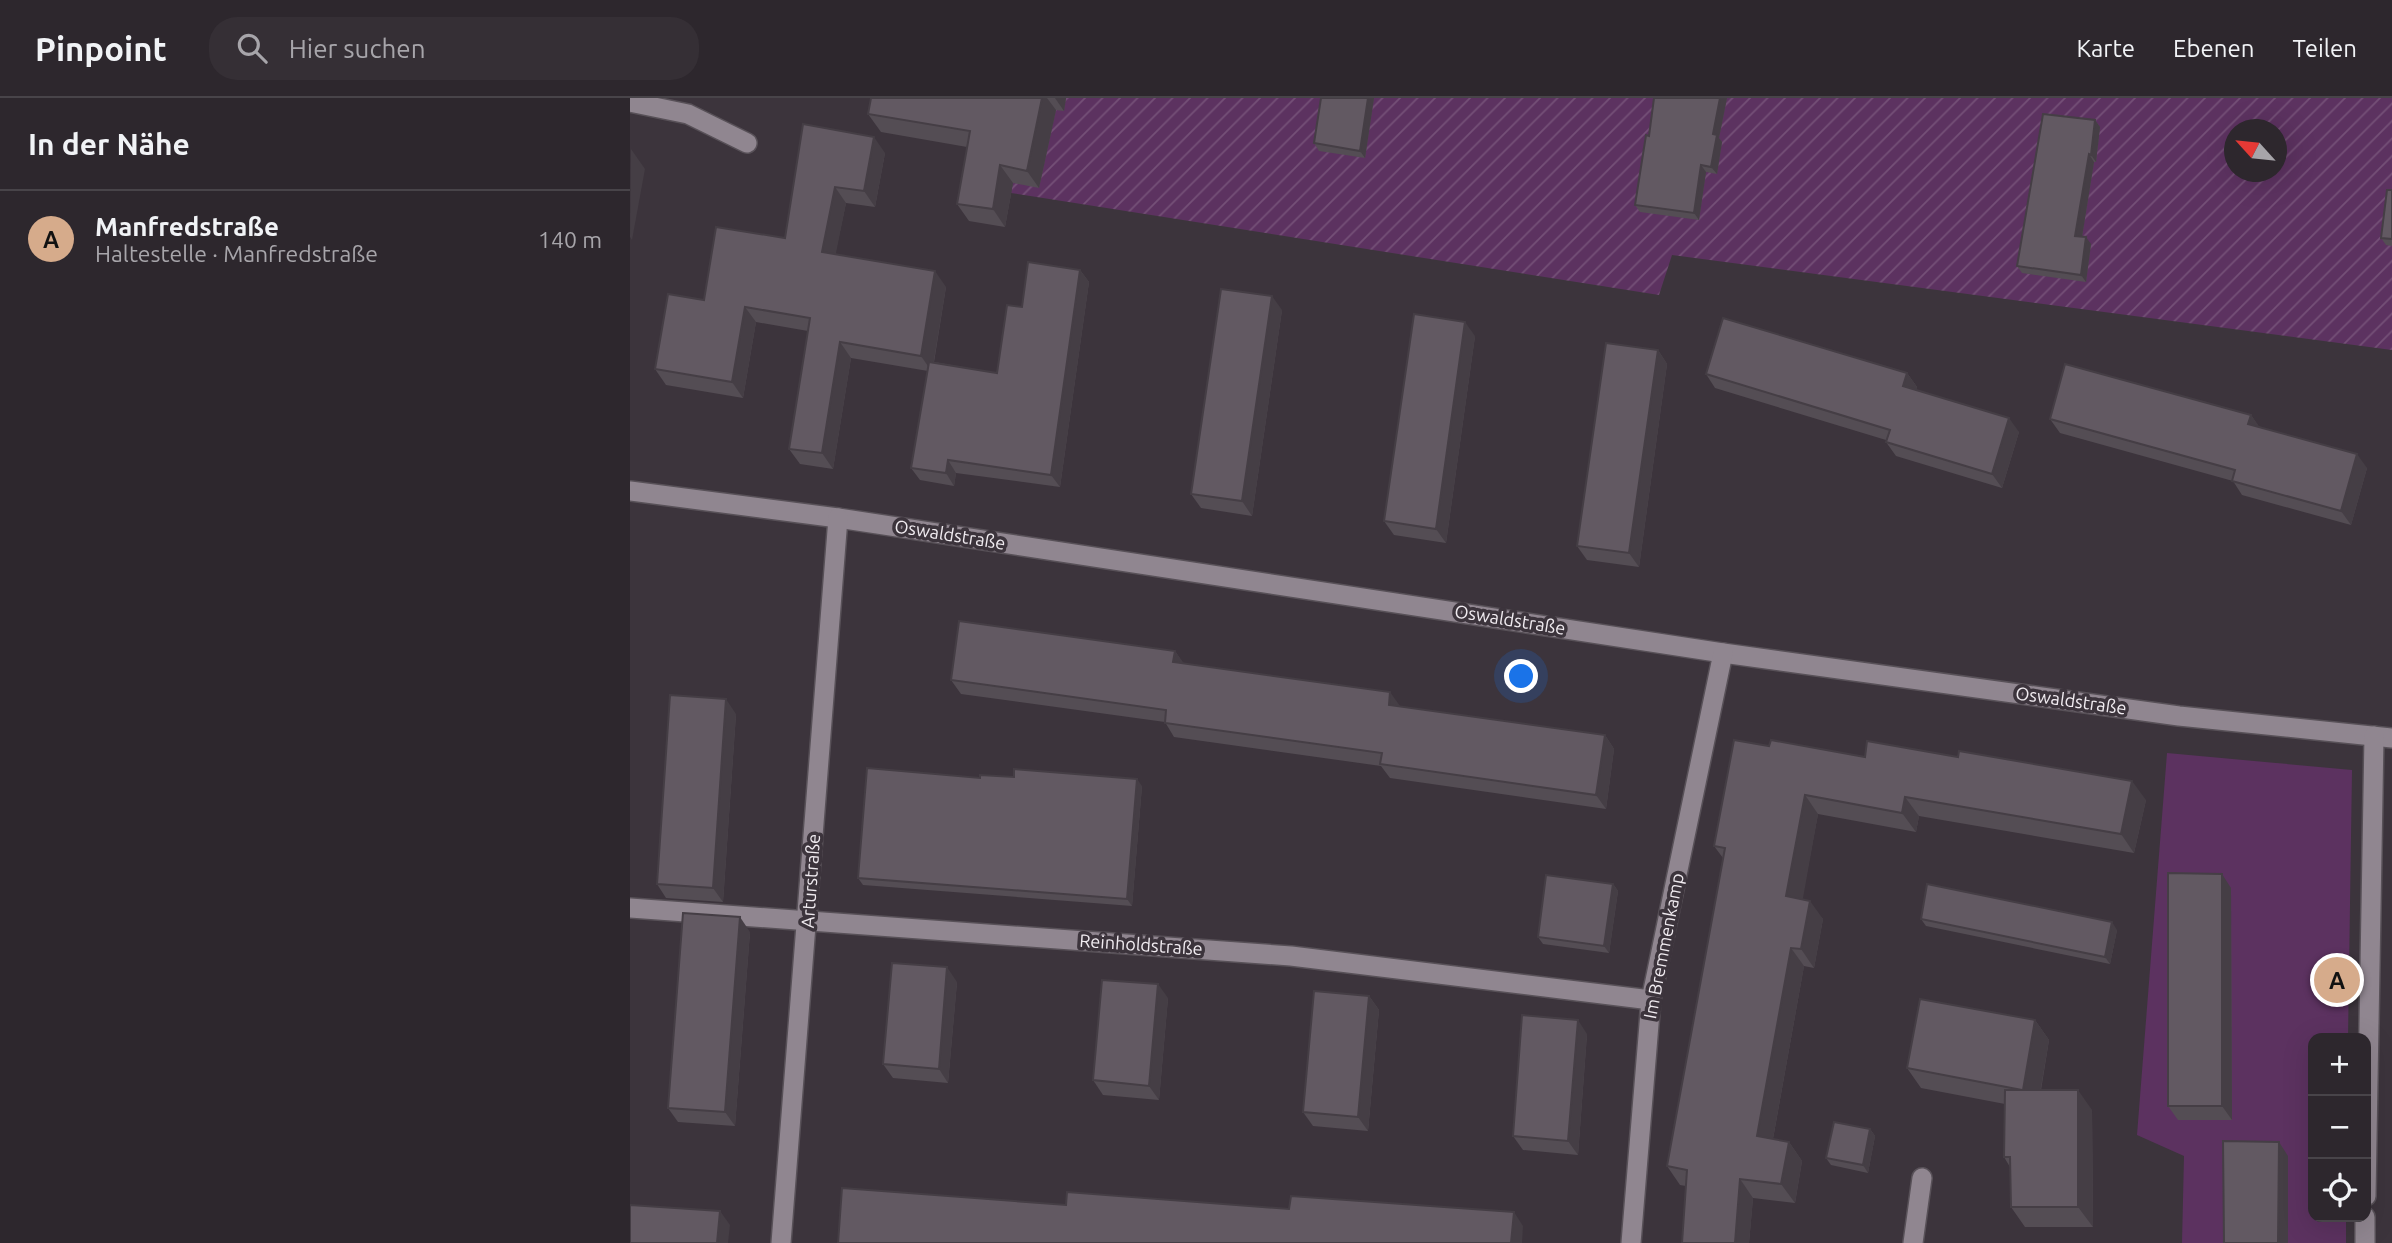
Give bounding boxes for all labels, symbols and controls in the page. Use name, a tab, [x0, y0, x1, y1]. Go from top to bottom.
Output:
search box	[209, 17, 699, 80]
icon: search	[233, 29, 271, 67]
text: Pinpoint	[35, 30, 167, 67]
text: Hier suchen	[289, 34, 426, 63]
text: Karte	[2076, 35, 2135, 62]
text: Ebenen	[2173, 35, 2254, 62]
text: Teilen	[2292, 35, 2357, 62]
north arrow	[2224, 119, 2287, 182]
text: In der Nähe	[28, 127, 190, 161]
text: Manfredstraße	[95, 212, 279, 241]
text: A	[43, 227, 59, 252]
text: 140 m	[538, 227, 602, 252]
text: Haltestelle · Manfredstraße	[95, 241, 378, 266]
street label: Oswaldstraße	[893, 515, 1007, 553]
street label: Oswaldstraße	[1453, 600, 1567, 638]
your location	[1504, 659, 1538, 693]
street label: Oswaldstraße	[2014, 682, 2128, 718]
street label: Arturstraße	[797, 833, 823, 929]
street label: Im Bremmenkamp	[1639, 871, 1687, 1020]
street label: Reinholdstraße	[1079, 930, 1203, 958]
pin: A	[2314, 954, 2360, 1006]
map controls	[2308, 1033, 2371, 1222]
button: +	[2308, 1033, 2371, 1096]
button: −	[2308, 1096, 2371, 1159]
button: locate	[2308, 1159, 2371, 1222]

